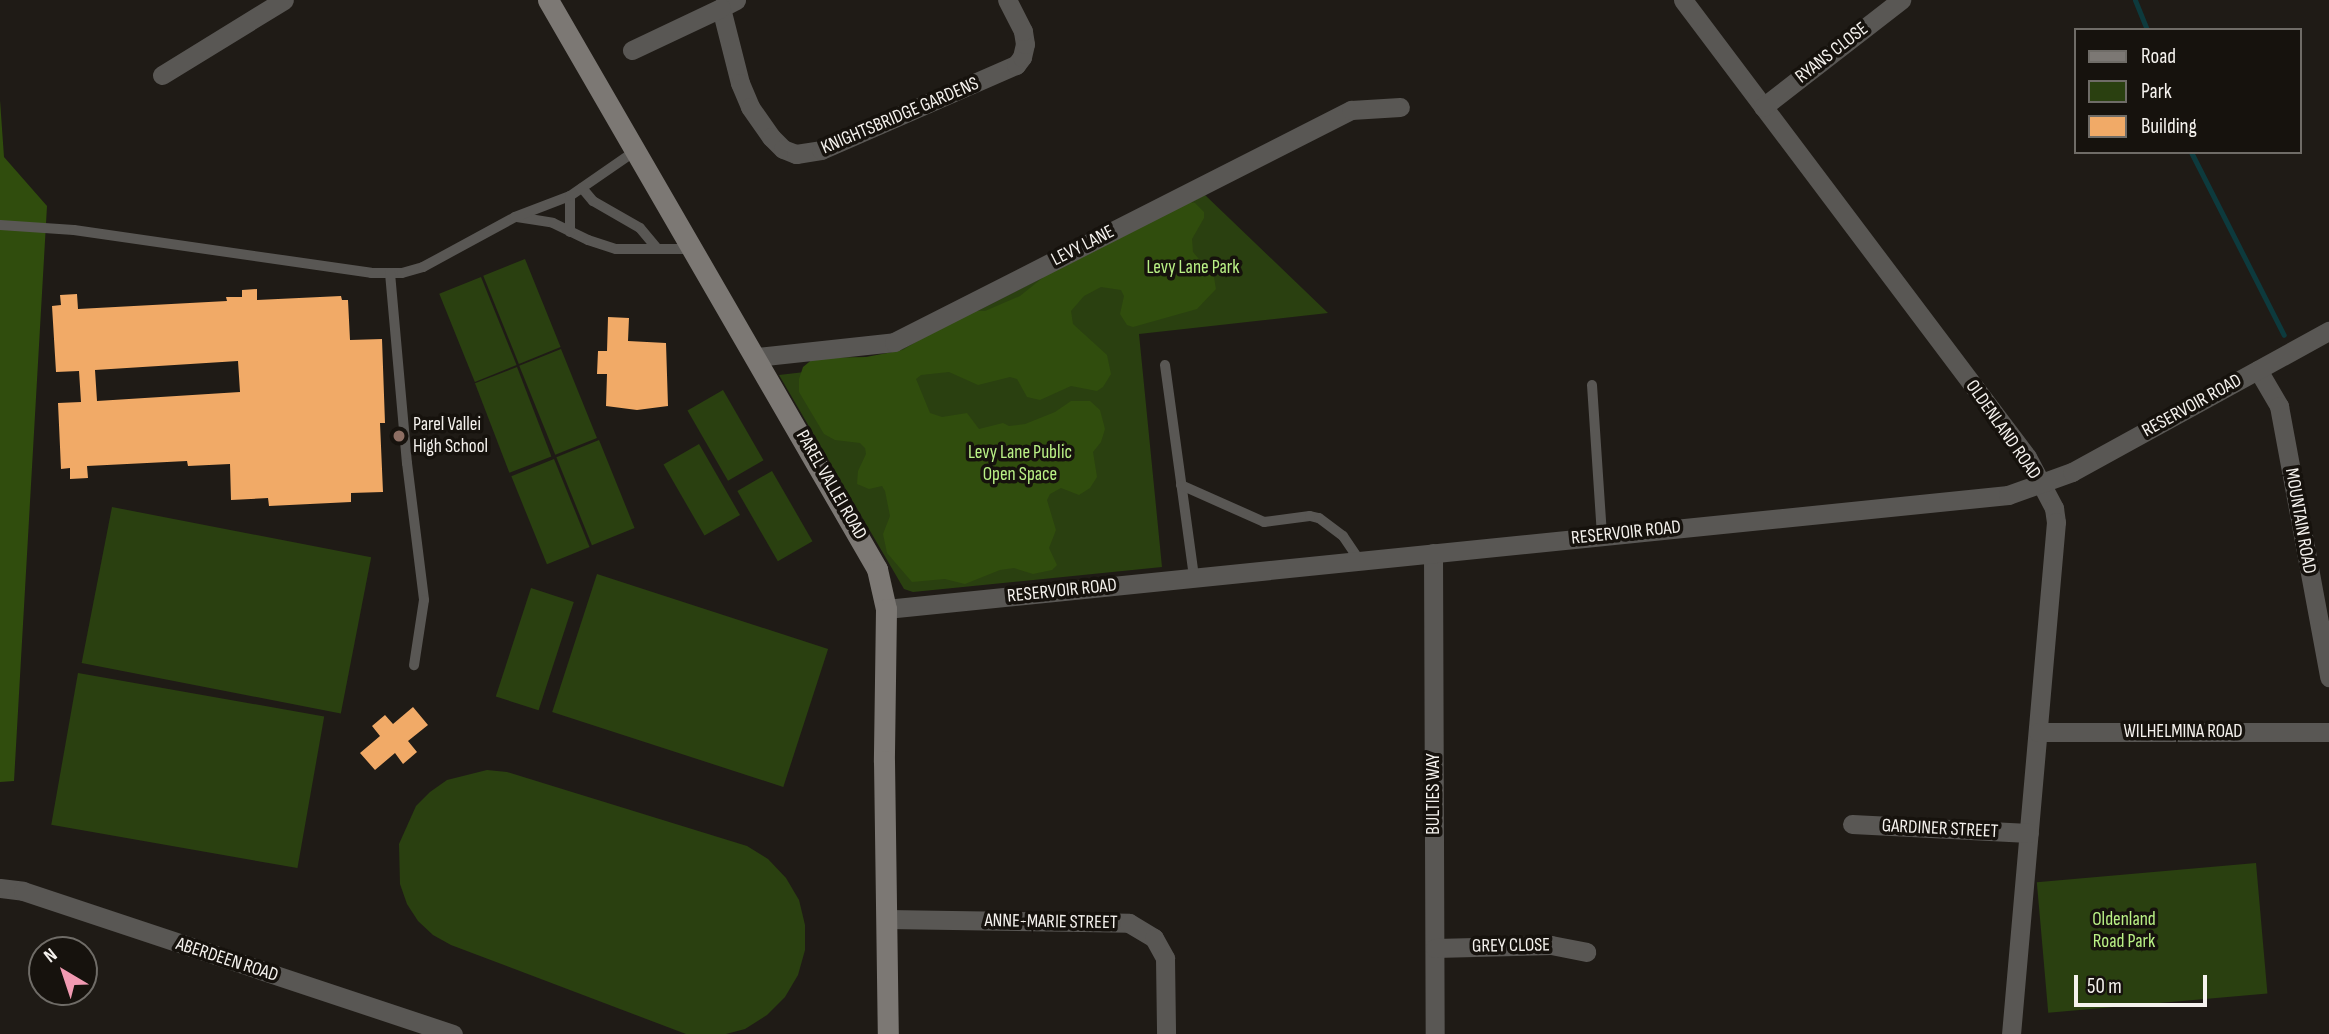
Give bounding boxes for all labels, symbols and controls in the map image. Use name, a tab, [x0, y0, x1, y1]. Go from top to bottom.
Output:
street label: RYANS CLOSE	[1791, 18, 1873, 88]
legend	[2074, 28, 2301, 154]
text: Road	[2141, 44, 2176, 69]
street label: KNIGHTSBRIDGE GARDENS	[818, 72, 982, 160]
text: Park	[2141, 79, 2172, 104]
text: Building	[2141, 114, 2197, 139]
street label: LEVY LANE	[1048, 221, 1118, 271]
park label: Levy Lane Park	[1147, 257, 1239, 279]
street label: RESERVOIR ROAD	[2138, 369, 2246, 443]
street label: OLDENLAND ROAD	[1960, 376, 2046, 484]
place label: Parel Vallei High School	[413, 414, 488, 458]
street label: PAREL VALLEI ROAD	[790, 426, 872, 544]
marker: Parel Vallei High School	[391, 428, 407, 444]
park label: Levy Lane Public Open Space	[968, 442, 1072, 486]
street label: MOUNTAIN ROAD	[2280, 466, 2320, 576]
street label: RESERVOIR ROAD	[1570, 516, 1682, 550]
street label: RESERVOIR ROAD	[1006, 574, 1118, 608]
street label: WILHELMINA ROAD	[2123, 721, 2243, 743]
street label: BULTIES WAY	[1423, 753, 1445, 835]
street label: GARDINER STREET	[1881, 815, 1999, 843]
street label: ANNE-MARIE STREET	[984, 909, 1118, 935]
park label: Oldenland Road Park	[2092, 909, 2156, 953]
street label: ABERDEEN ROAD	[173, 933, 281, 987]
street label: GREY CLOSE	[1472, 934, 1550, 958]
north arrow	[28, 936, 98, 1006]
text: N	[40, 944, 62, 968]
scale bar	[2077, 960, 2210, 1004]
text: 50 m	[2087, 974, 2122, 999]

